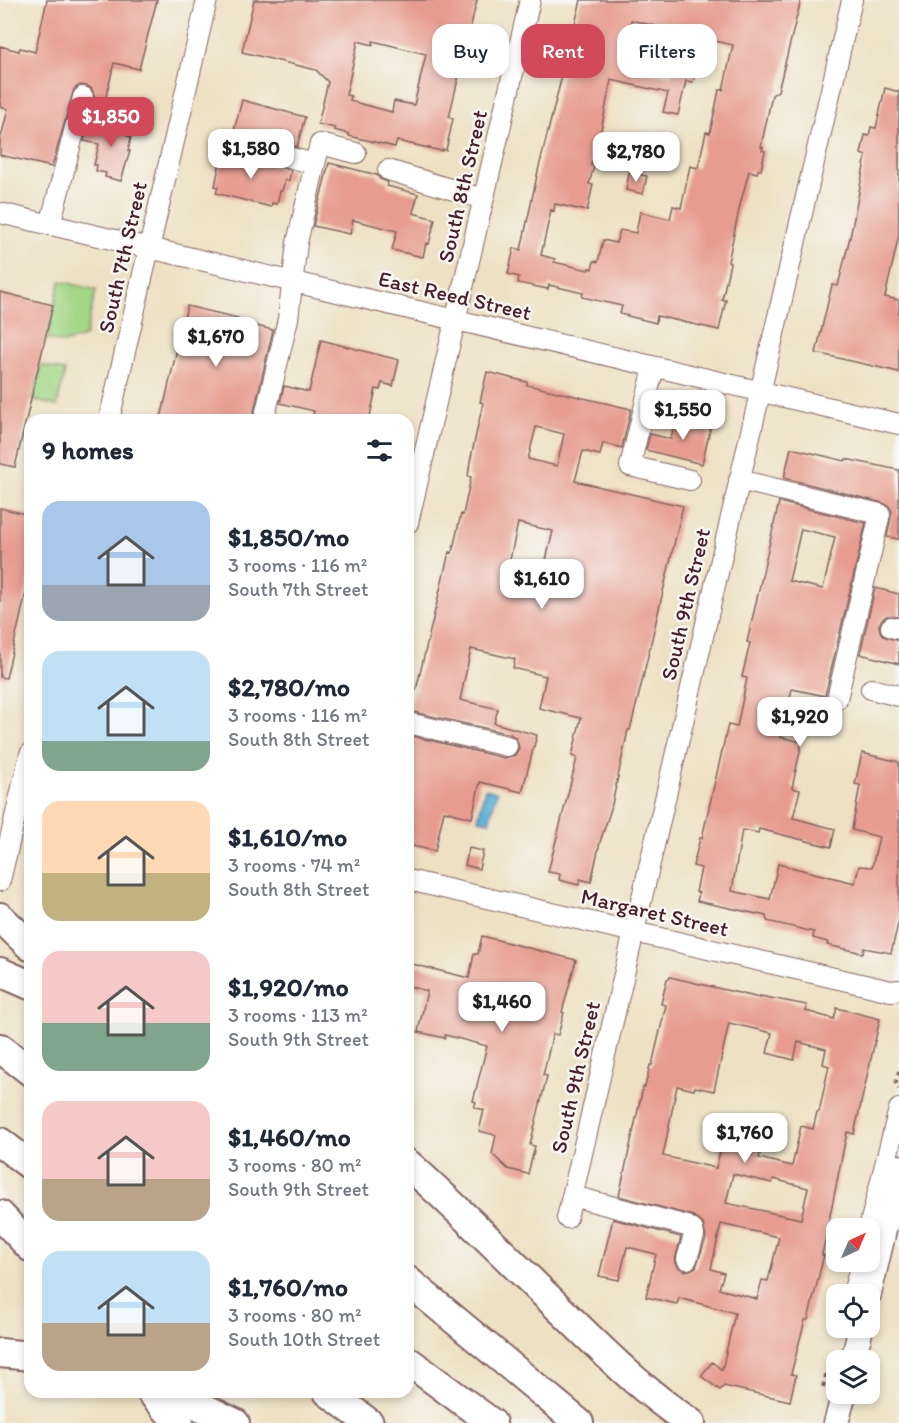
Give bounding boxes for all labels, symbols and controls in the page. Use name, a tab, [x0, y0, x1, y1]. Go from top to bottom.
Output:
chip: Buy	[432, 24, 509, 78]
chip: Rent	[521, 24, 605, 78]
chip: Filters	[617, 24, 717, 78]
pin: $1,850	[62, 97, 160, 148]
text: $1,850	[82, 104, 140, 128]
street label: South 8th Street	[432, 107, 493, 265]
pin: $1,580	[202, 129, 300, 180]
pin: $2,780	[587, 132, 685, 183]
text: $1,580	[222, 136, 280, 160]
text: $2,780	[607, 139, 665, 163]
street label: South 7th Street	[92, 179, 153, 335]
street label: East Reed Street	[376, 265, 534, 326]
pin: $1,670	[167, 317, 265, 368]
text: $1,670	[188, 324, 244, 348]
pin: $1,550	[634, 390, 732, 441]
text: $1,550	[654, 397, 712, 421]
text: 9 homes	[42, 434, 134, 466]
icon: filters	[363, 434, 396, 467]
text: $1,850/mo	[228, 521, 349, 553]
icon: home	[90, 525, 162, 597]
street label: South 9th Street	[655, 525, 716, 683]
text: 3 rooms · 116 m²	[228, 553, 367, 577]
pin: $1,610	[493, 559, 591, 610]
text: $1,610	[514, 566, 570, 590]
text: South 7th Street	[228, 577, 369, 601]
text: $2,780/mo	[228, 671, 350, 703]
icon: home	[90, 675, 162, 747]
pin: $1,920	[751, 697, 849, 748]
text: 3 rooms · 116 m²	[228, 703, 367, 727]
text: $1,920	[771, 704, 829, 728]
text: South 8th Street	[228, 727, 370, 751]
text: $1,610/mo	[228, 821, 347, 853]
icon: home	[90, 825, 162, 897]
text: 3 rooms · 74 m²	[228, 853, 360, 877]
text: South 8th Street	[228, 877, 370, 901]
street label: Margaret Street	[578, 882, 731, 943]
text: $1,920/mo	[228, 971, 349, 1003]
icon: home	[90, 975, 162, 1047]
pin: $1,460	[453, 982, 551, 1033]
text: $1,460	[472, 989, 532, 1013]
street label: South 9th Street	[545, 998, 606, 1156]
text: 3 rooms · 113 m²	[228, 1003, 368, 1027]
text: South 9th Street	[228, 1027, 369, 1051]
pin: $1,760	[696, 1113, 794, 1164]
text: $1,760	[717, 1120, 773, 1144]
text: $1,460/mo	[228, 1121, 351, 1153]
icon: home	[90, 1125, 162, 1197]
text: 3 rooms · 80 m²	[228, 1153, 361, 1177]
text: South 9th Street	[228, 1177, 369, 1201]
north arrow	[826, 1218, 880, 1272]
map controls	[826, 1218, 880, 1404]
text: $1,760/mo	[228, 1271, 348, 1303]
icon: home	[90, 1275, 162, 1347]
button: locate	[826, 1284, 880, 1338]
text: 3 rooms · 80 m²	[228, 1303, 361, 1327]
text: South 10th Street	[228, 1327, 380, 1351]
button: layers	[826, 1350, 880, 1404]

